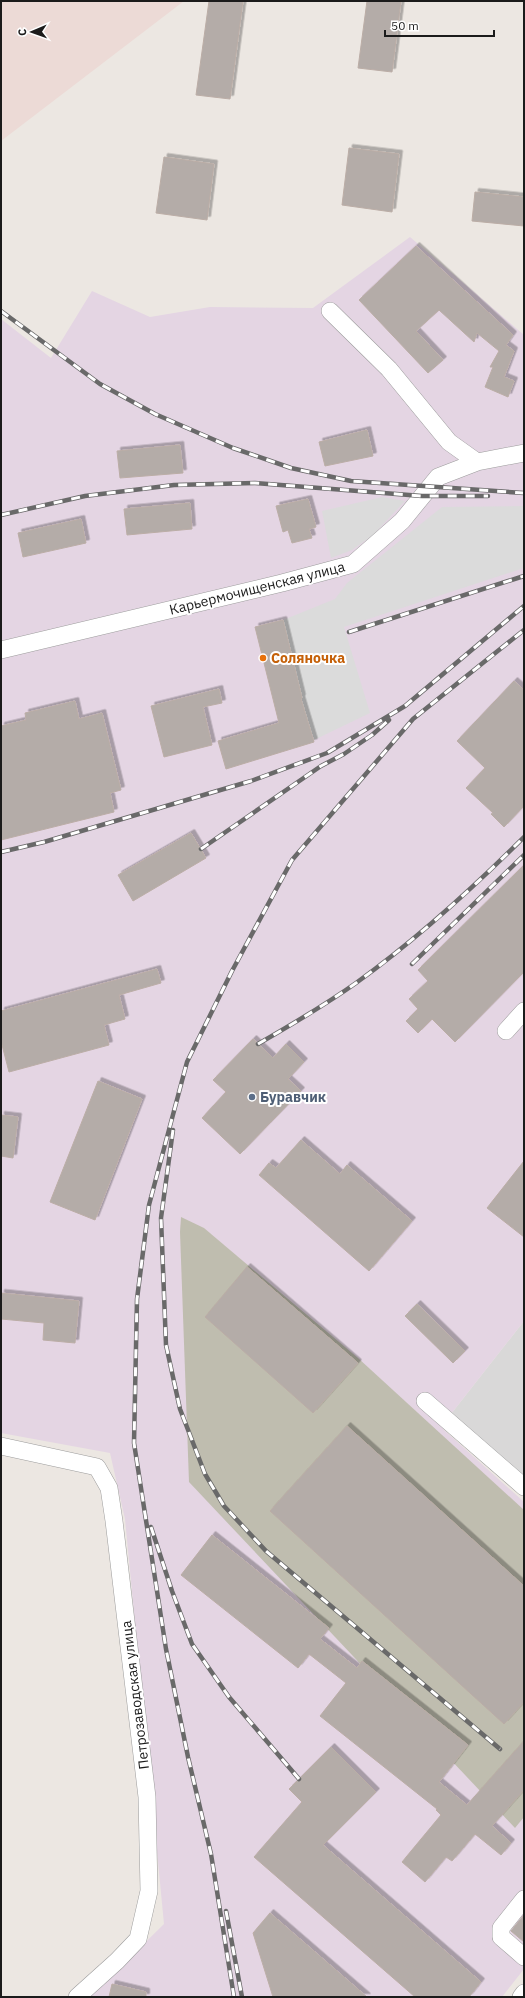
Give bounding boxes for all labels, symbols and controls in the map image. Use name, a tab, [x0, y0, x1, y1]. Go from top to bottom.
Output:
north arrow	[12, 12, 52, 52]
scale bar	[385, 12, 494, 38]
text: 50 m	[391, 18, 419, 33]
text: С	[15, 29, 29, 36]
street label: Карьермочищенская улица	[167, 557, 347, 619]
place label: Соляночка	[271, 649, 345, 667]
marker: Соляночка	[258, 653, 268, 663]
place label: Буравчик	[260, 1088, 326, 1106]
marker: Буравчик	[247, 1092, 257, 1102]
street label: Петрозаводская улица	[117, 1619, 153, 1770]

